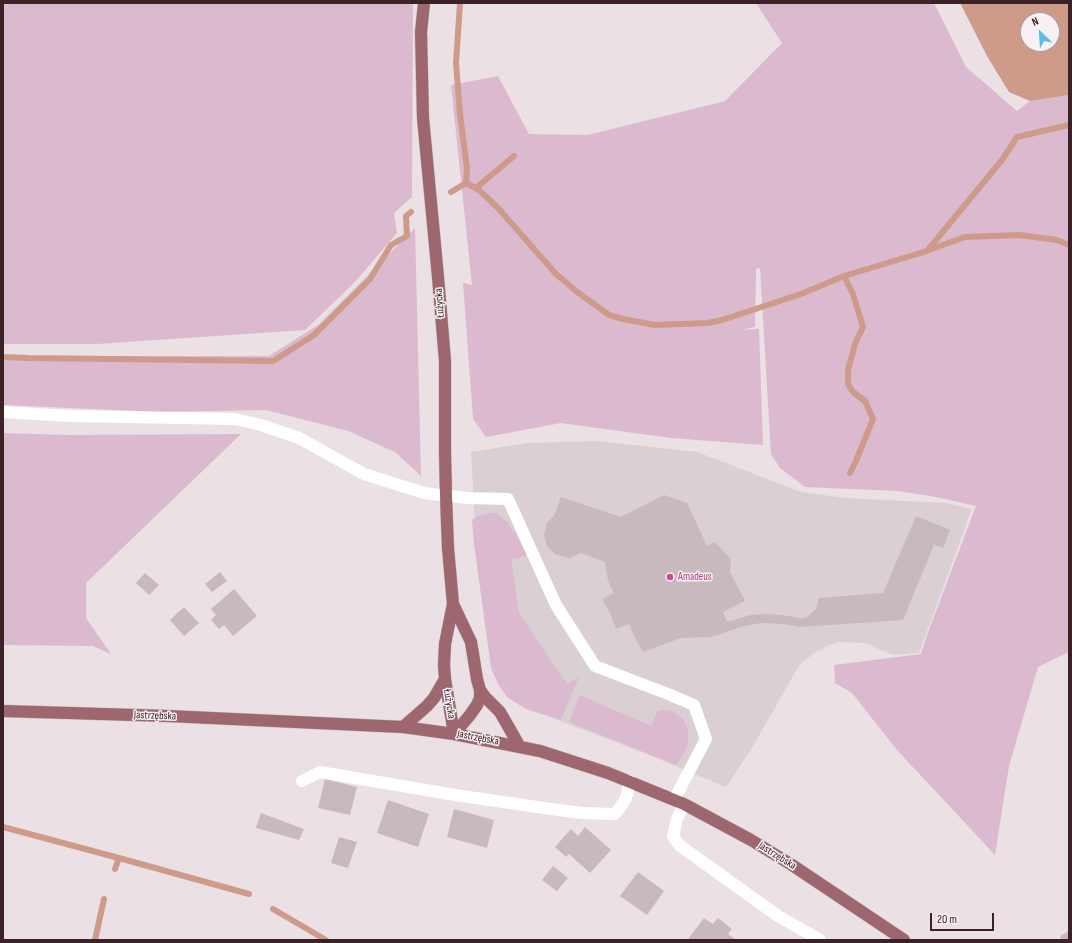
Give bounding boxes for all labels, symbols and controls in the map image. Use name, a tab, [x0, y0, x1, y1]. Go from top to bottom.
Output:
north arrow	[1020, 12, 1060, 52]
text: N	[1030, 14, 1041, 29]
street label: Łużycka	[432, 288, 448, 318]
place label: Amadeus	[678, 570, 712, 584]
marker: Amadeus	[665, 572, 675, 582]
street label: Łużycka	[440, 688, 458, 720]
street label: Jastrzębska	[134, 709, 176, 723]
street label: Jastrzębska	[456, 728, 500, 748]
street label: Jastrzębska	[756, 839, 798, 873]
scale bar	[932, 905, 996, 931]
text: 20 m	[937, 912, 957, 927]

